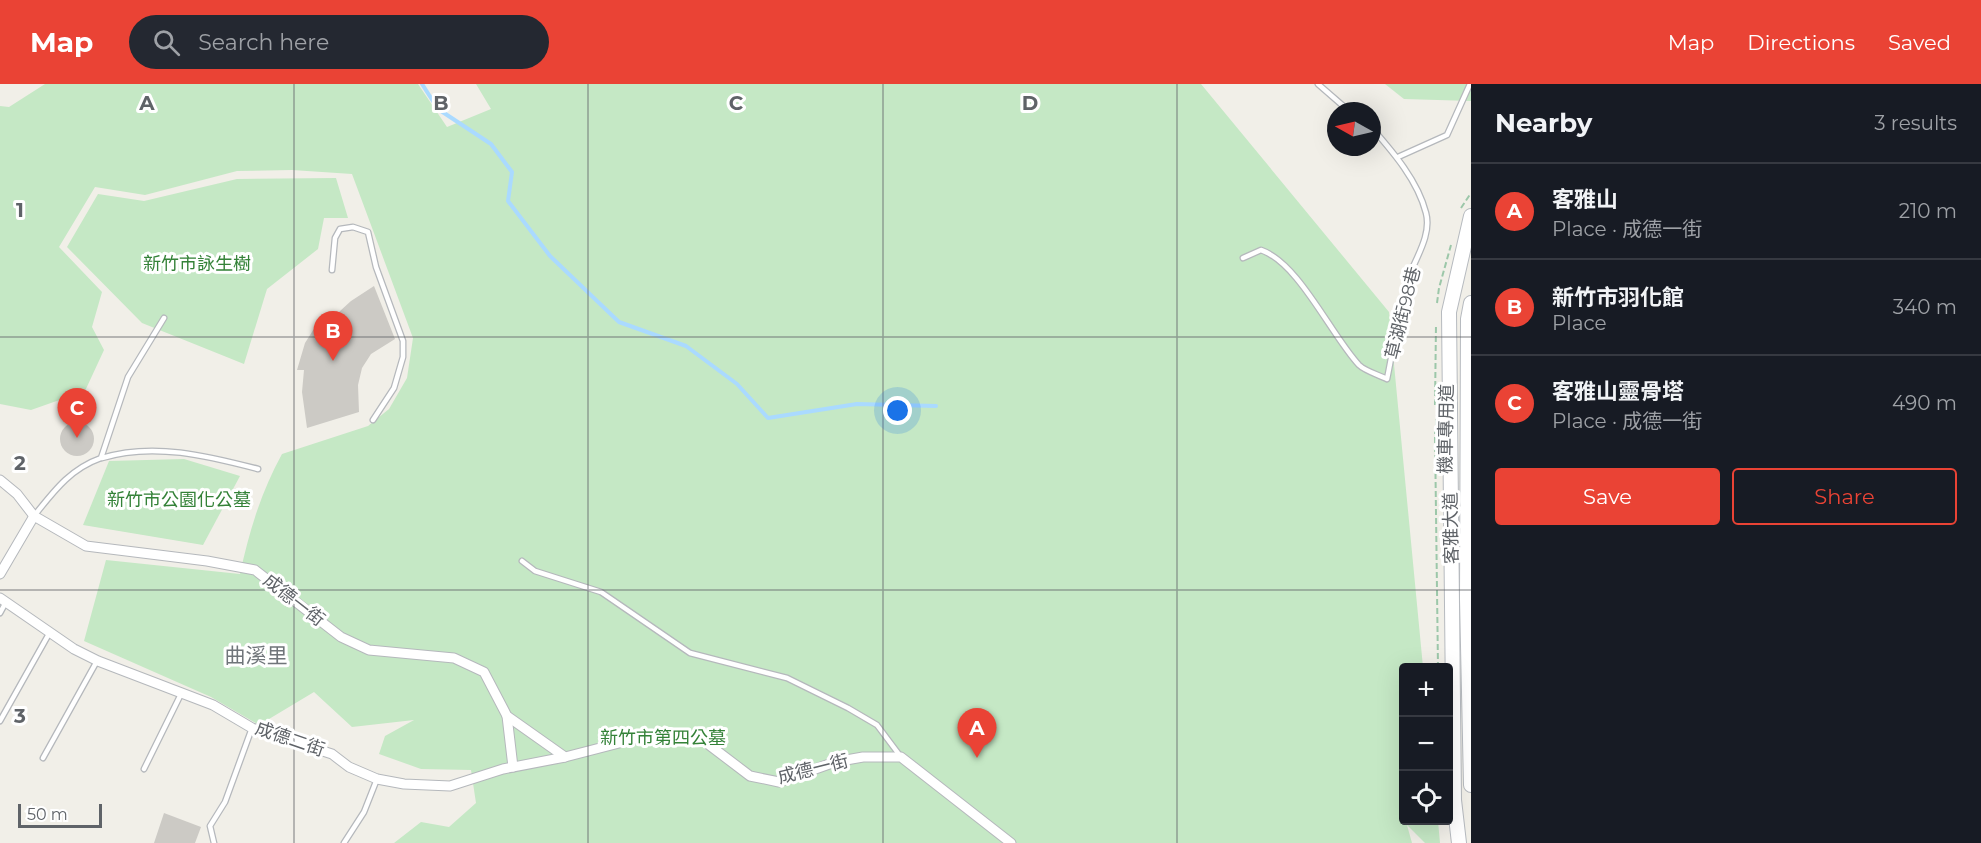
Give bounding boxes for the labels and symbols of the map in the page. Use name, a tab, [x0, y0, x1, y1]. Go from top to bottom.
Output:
text: A	[138, 91, 155, 115]
text: B	[433, 91, 449, 115]
text: C	[729, 91, 744, 115]
text: D	[1022, 91, 1038, 115]
north arrow	[1327, 102, 1381, 156]
text: 1	[16, 198, 24, 222]
park label: 新竹市詠生樹	[143, 253, 251, 275]
street label: 草湖街98巷	[1381, 265, 1425, 361]
pin: B	[314, 312, 352, 361]
street label: 機車專用道	[1434, 384, 1458, 474]
pin: C	[58, 388, 97, 438]
your location	[883, 396, 912, 425]
text: 2	[14, 451, 26, 475]
park label: 新竹市公園化公墓	[107, 489, 251, 511]
street label: 客雅大道	[1439, 492, 1463, 564]
street label: 成德一街	[259, 569, 329, 631]
district label: 曲溪里	[225, 643, 288, 668]
text: 3	[13, 704, 26, 728]
pin: A	[958, 708, 996, 758]
street label: 成德二街	[252, 717, 328, 761]
park label: 新竹市第四公墓	[600, 727, 726, 749]
street label: 成德一街	[775, 750, 851, 788]
scale bar	[18, 801, 102, 828]

